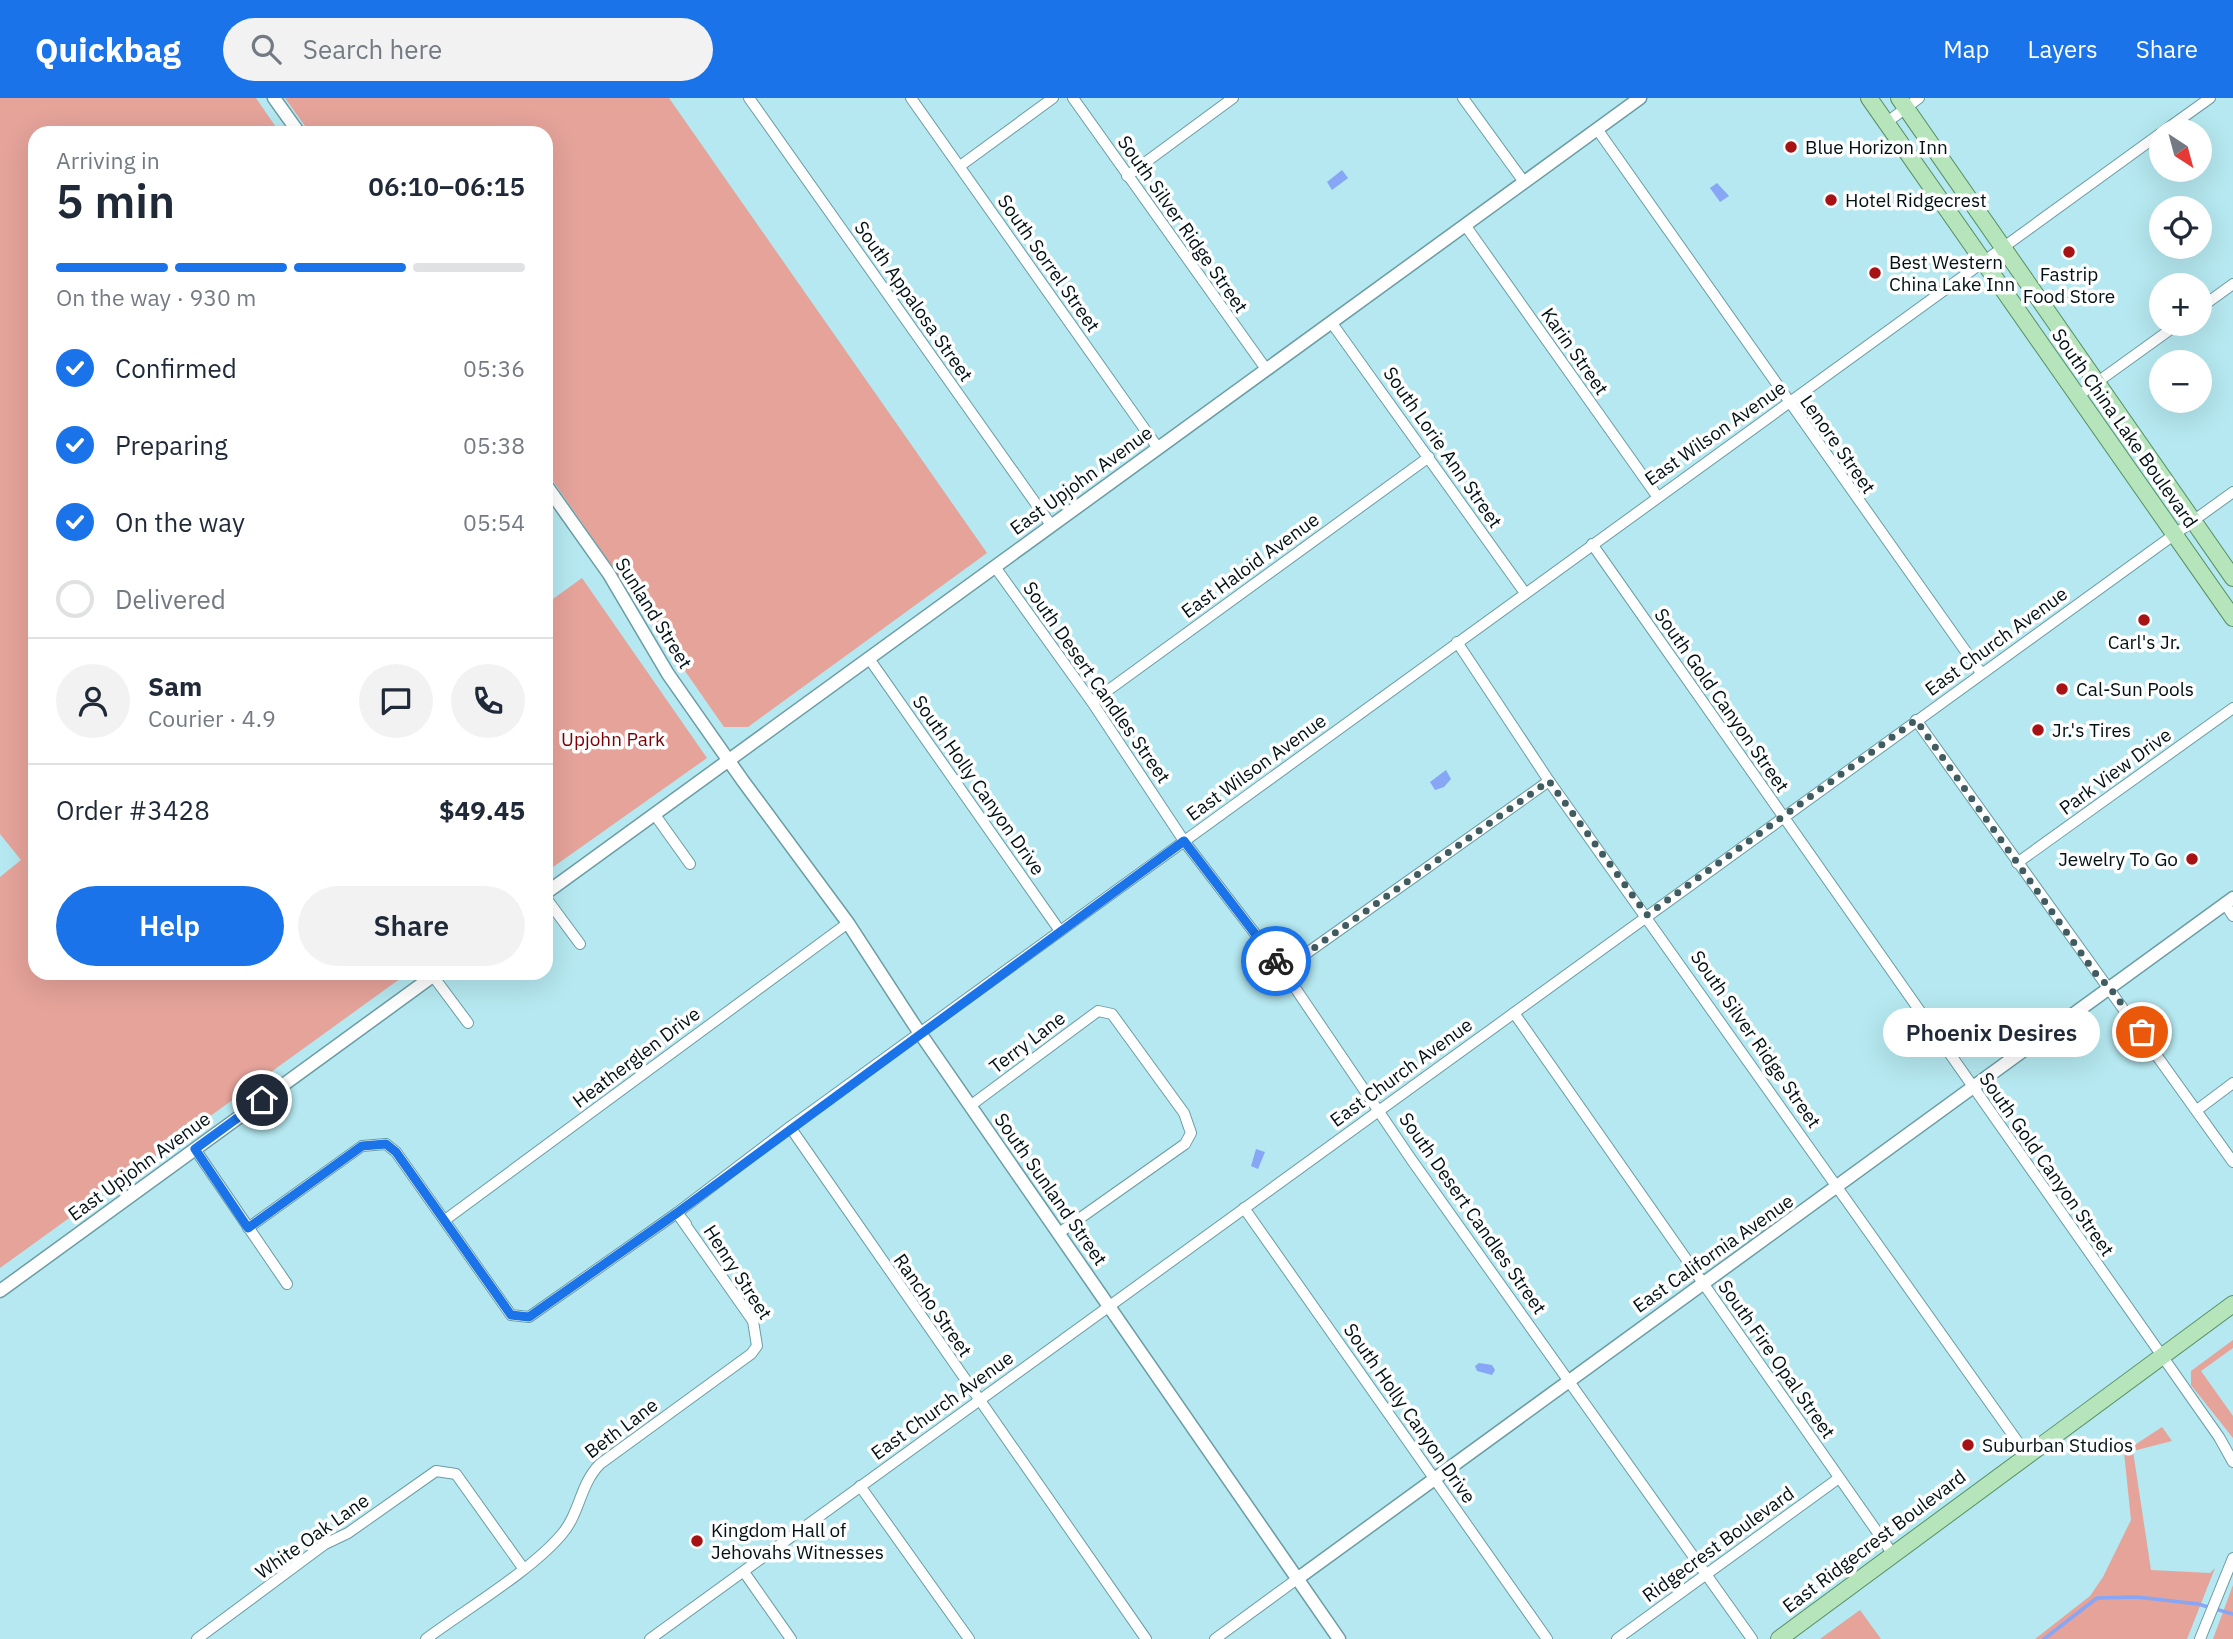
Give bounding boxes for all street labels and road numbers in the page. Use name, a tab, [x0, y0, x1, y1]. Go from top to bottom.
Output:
street label: South Silver Ridge Street	[1113, 131, 1253, 317]
street label: South Sorrel Street	[993, 190, 1105, 336]
street label: South Appalosa Street	[850, 216, 978, 386]
street label: Karin Street	[1536, 303, 1614, 399]
street label: South China Lake Boulevard	[2047, 324, 2203, 532]
street label: South Lorie Ann Street	[1378, 362, 1508, 532]
street label: East Wilson Avenue	[1640, 375, 1790, 491]
street label: Lenore Street	[1795, 390, 1881, 498]
street label: East Upjohn Avenue	[1005, 420, 1157, 540]
street label: East Haloid Avenue	[1176, 507, 1324, 623]
street label: Sunland Street	[610, 553, 698, 673]
street label: South Desert Candles Street	[1018, 577, 1176, 787]
street label: East Church Avenue	[1920, 581, 2072, 701]
street label: South Gold Canyon Street	[1649, 603, 1795, 797]
street label: South Holly Canyon Drive	[908, 690, 1050, 880]
street label: East Wilson Avenue	[1181, 708, 1331, 826]
street label: Park View Drive	[2054, 722, 2176, 820]
street label: South Silver Ridge Street	[1686, 946, 1826, 1132]
street label: Heatherglen Drive	[568, 1001, 704, 1113]
street label: Terry Lane	[984, 1006, 1070, 1078]
street label: East Church Avenue	[1325, 1012, 1477, 1132]
street label: South Gold Canyon Street	[1974, 1067, 2120, 1261]
street label: East Upjohn Avenue	[63, 1106, 215, 1226]
street label: South Sunland Street	[989, 1108, 1113, 1270]
street label: South Desert Candles Street	[1394, 1108, 1552, 1318]
street label: East California Avenue	[1628, 1188, 1798, 1318]
street label: Henry Street	[699, 1220, 777, 1324]
street label: Rancho Street	[889, 1249, 977, 1361]
street label: South Fire Opal Street	[1713, 1275, 1841, 1443]
street label: South Holly Canyon Drive	[1339, 1318, 1481, 1508]
street label: East Church Avenue	[866, 1345, 1018, 1465]
street label: Beth Lane	[580, 1393, 662, 1463]
street label: East Ridgecrest Boulevard	[1778, 1464, 1970, 1618]
street label: Ridgecrest Boulevard	[1637, 1481, 1799, 1607]
street label: White Oak Lane	[251, 1488, 373, 1584]

